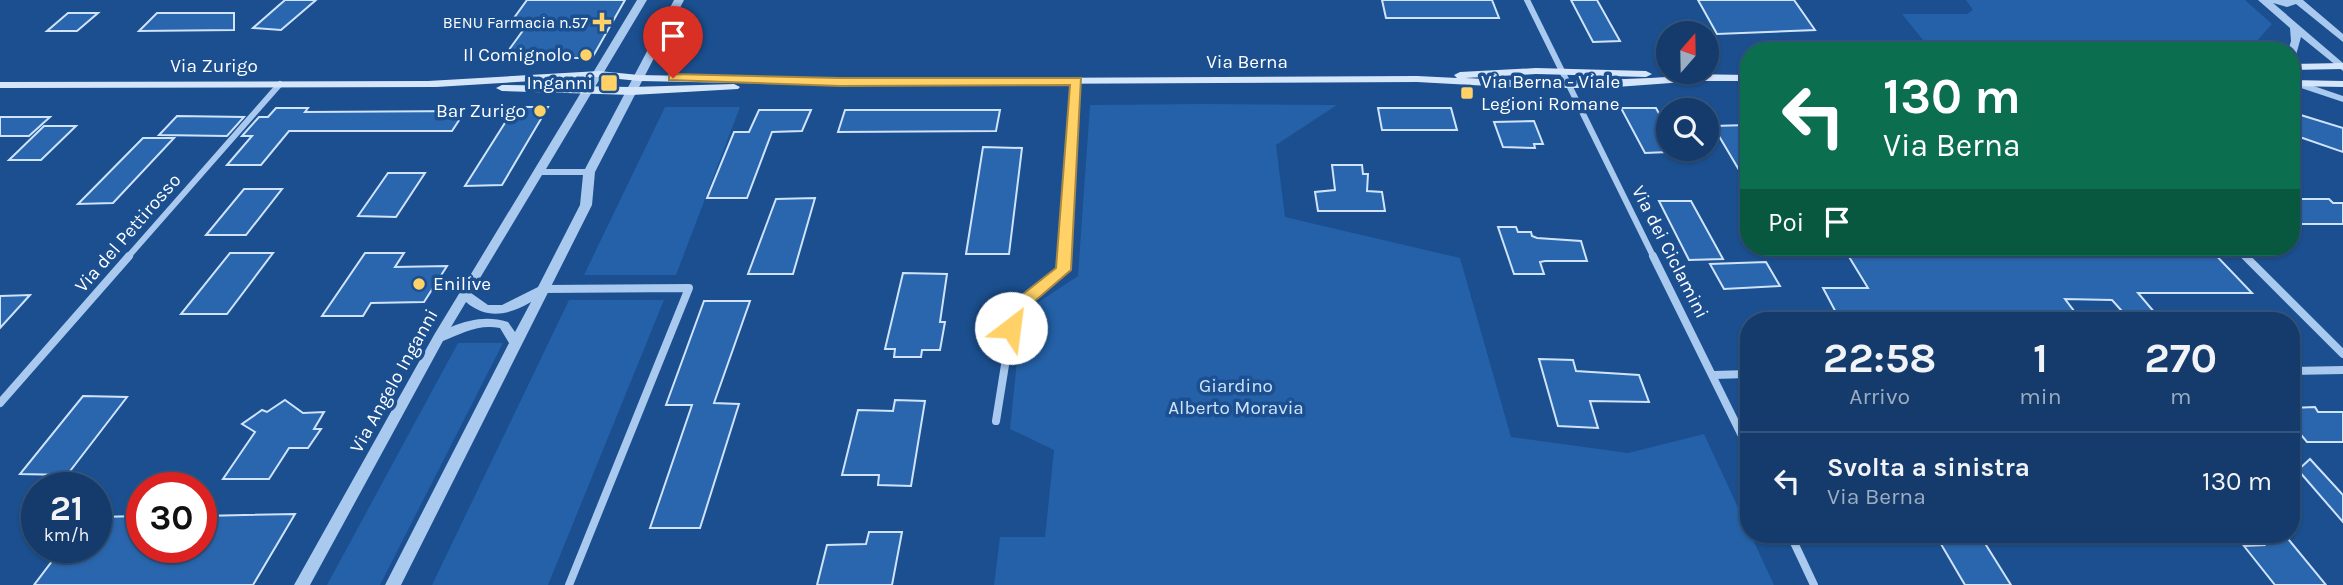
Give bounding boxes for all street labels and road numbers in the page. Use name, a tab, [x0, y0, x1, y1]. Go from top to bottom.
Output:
street label: Via Berna	[1206, 51, 1288, 73]
street label: Via Zurigo	[170, 55, 258, 77]
street label: Via del Pettirosso	[70, 169, 186, 297]
street label: Via dei Ciclamini	[1627, 182, 1713, 322]
street label: Via Angelo Inganni	[345, 305, 443, 457]

